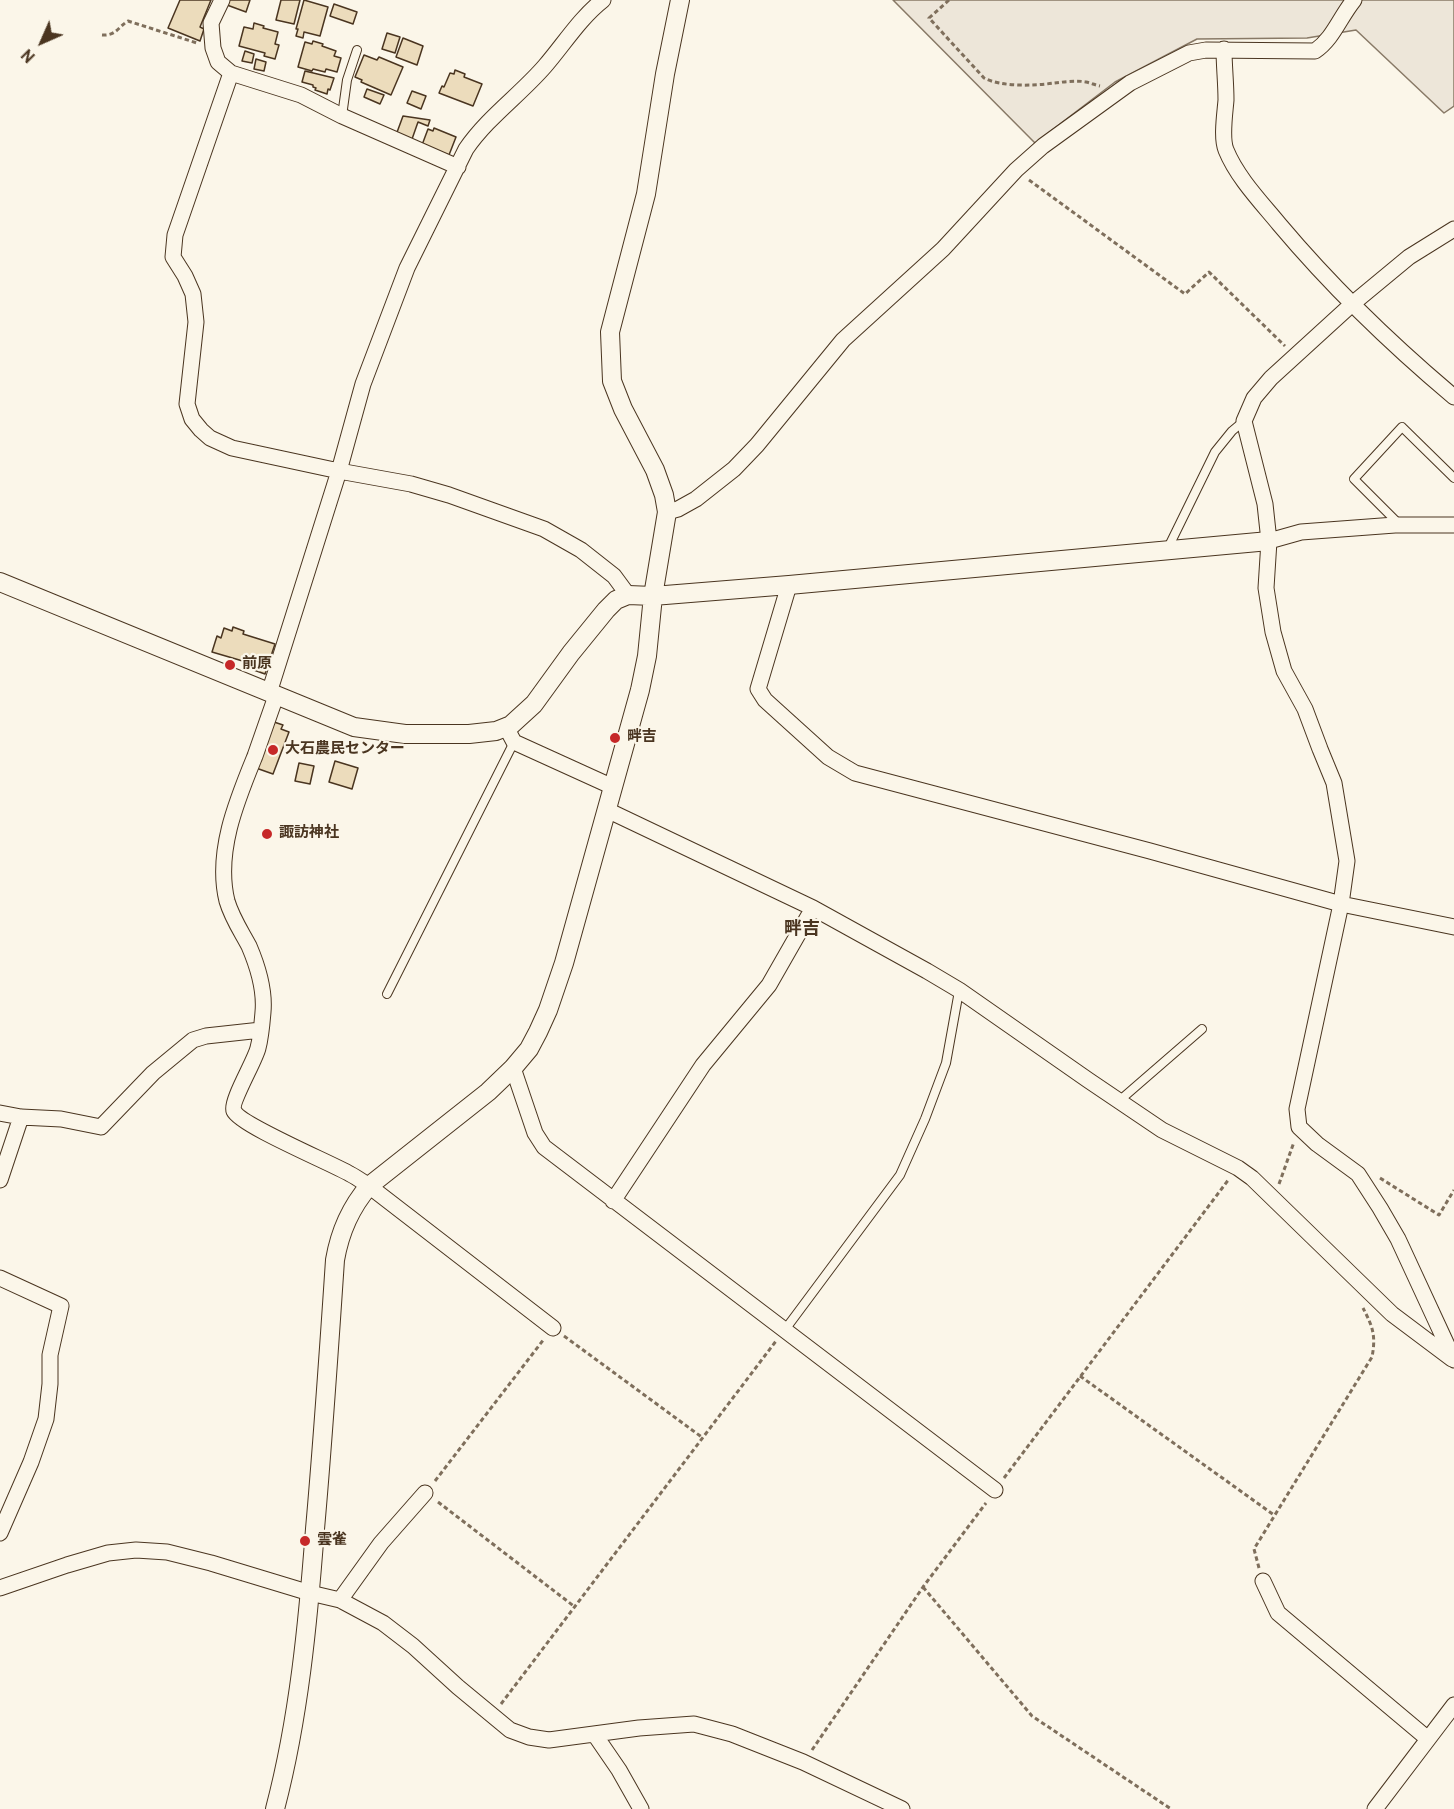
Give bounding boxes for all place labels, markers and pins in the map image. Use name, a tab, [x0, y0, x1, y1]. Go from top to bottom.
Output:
place label: 前原	[242, 656, 272, 674]
marker: 前原	[223, 658, 237, 672]
place label: 畔吉	[627, 729, 657, 747]
marker: 畔吉	[608, 731, 622, 745]
place label: 大石農民センター	[285, 741, 405, 759]
marker: 大石農民センター	[266, 743, 280, 757]
place label: 諏訪神社	[279, 825, 339, 843]
marker: 諏訪神社	[260, 827, 274, 841]
place label: 雲雀	[317, 1532, 347, 1550]
marker: 雲雀	[298, 1534, 312, 1548]

